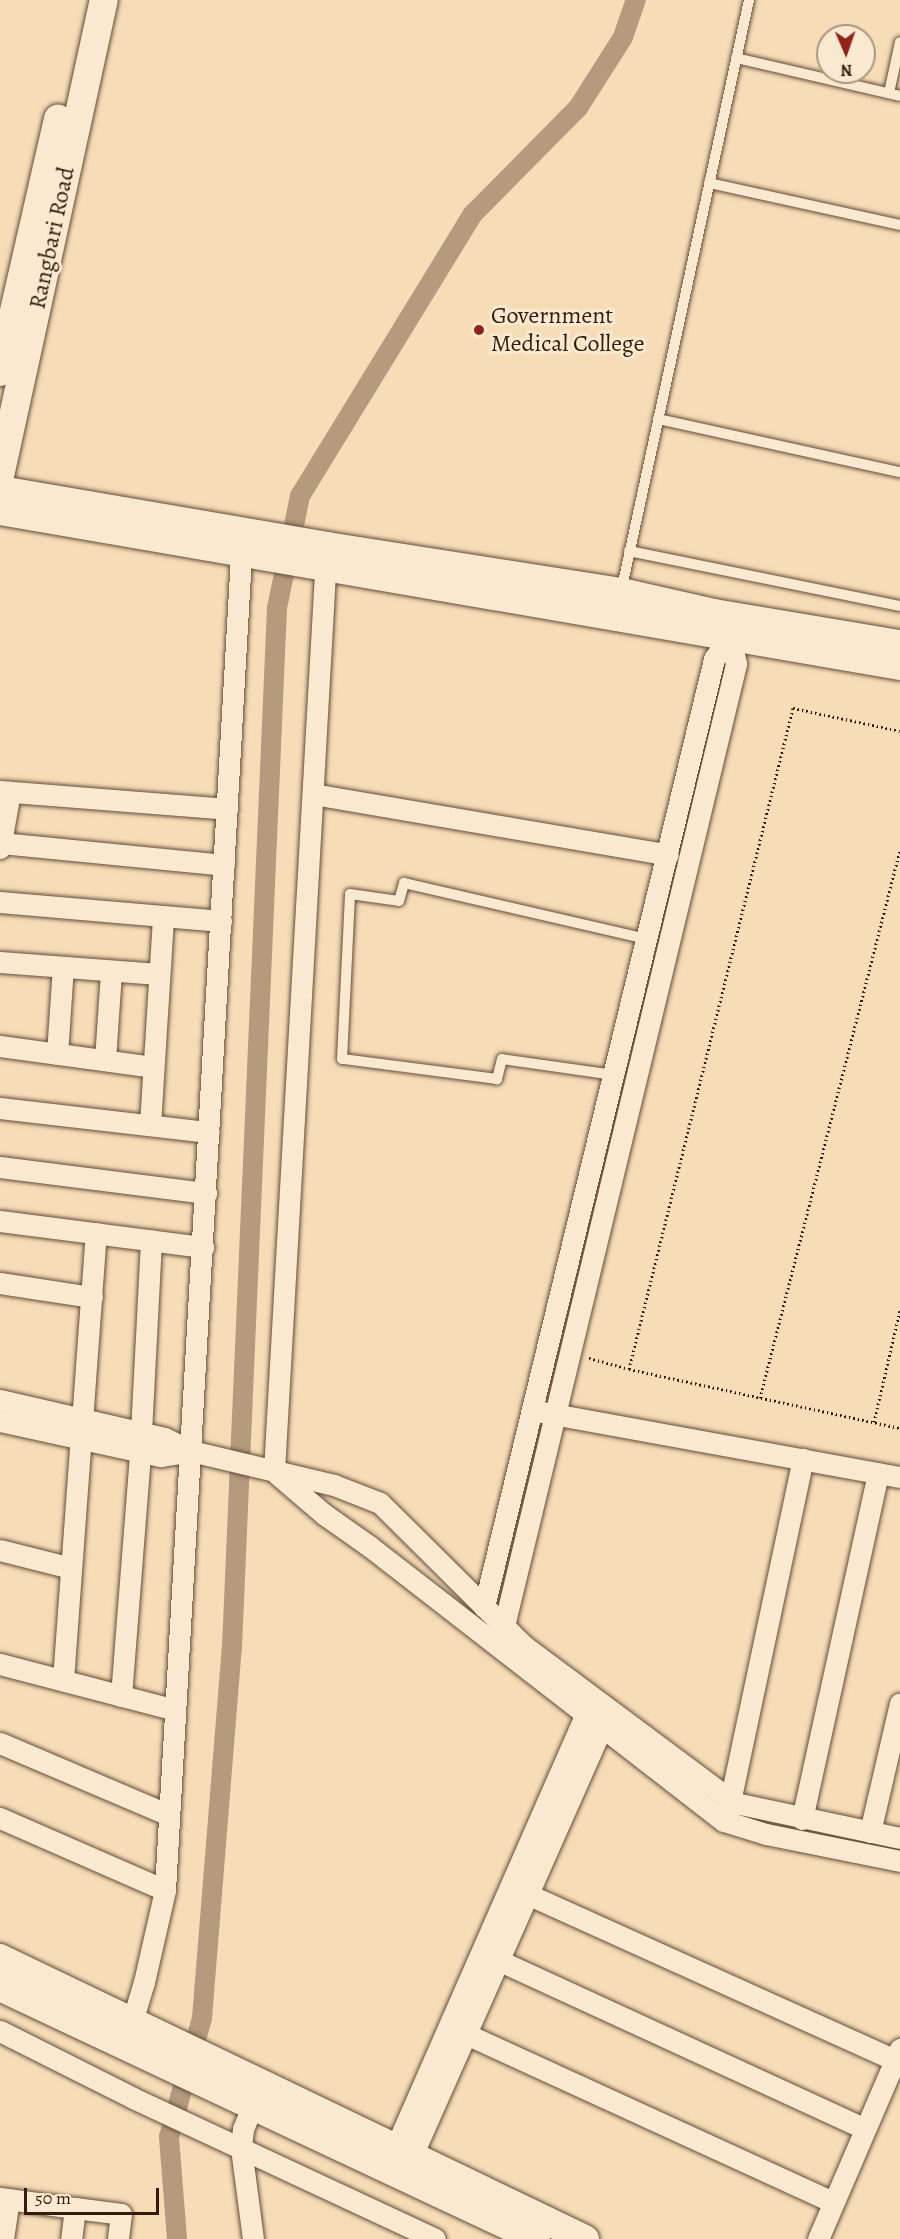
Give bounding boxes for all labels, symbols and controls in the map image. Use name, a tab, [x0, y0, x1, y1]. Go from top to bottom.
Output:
north arrow	[816, 24, 876, 84]
text: N	[840, 59, 853, 81]
street label: Rangbari Road	[23, 164, 81, 312]
place label: Government Medical College	[491, 302, 644, 358]
marker: Government Medical College	[472, 323, 486, 337]
scale bar	[27, 2176, 162, 2214]
text: 50 m	[35, 2186, 71, 2210]

